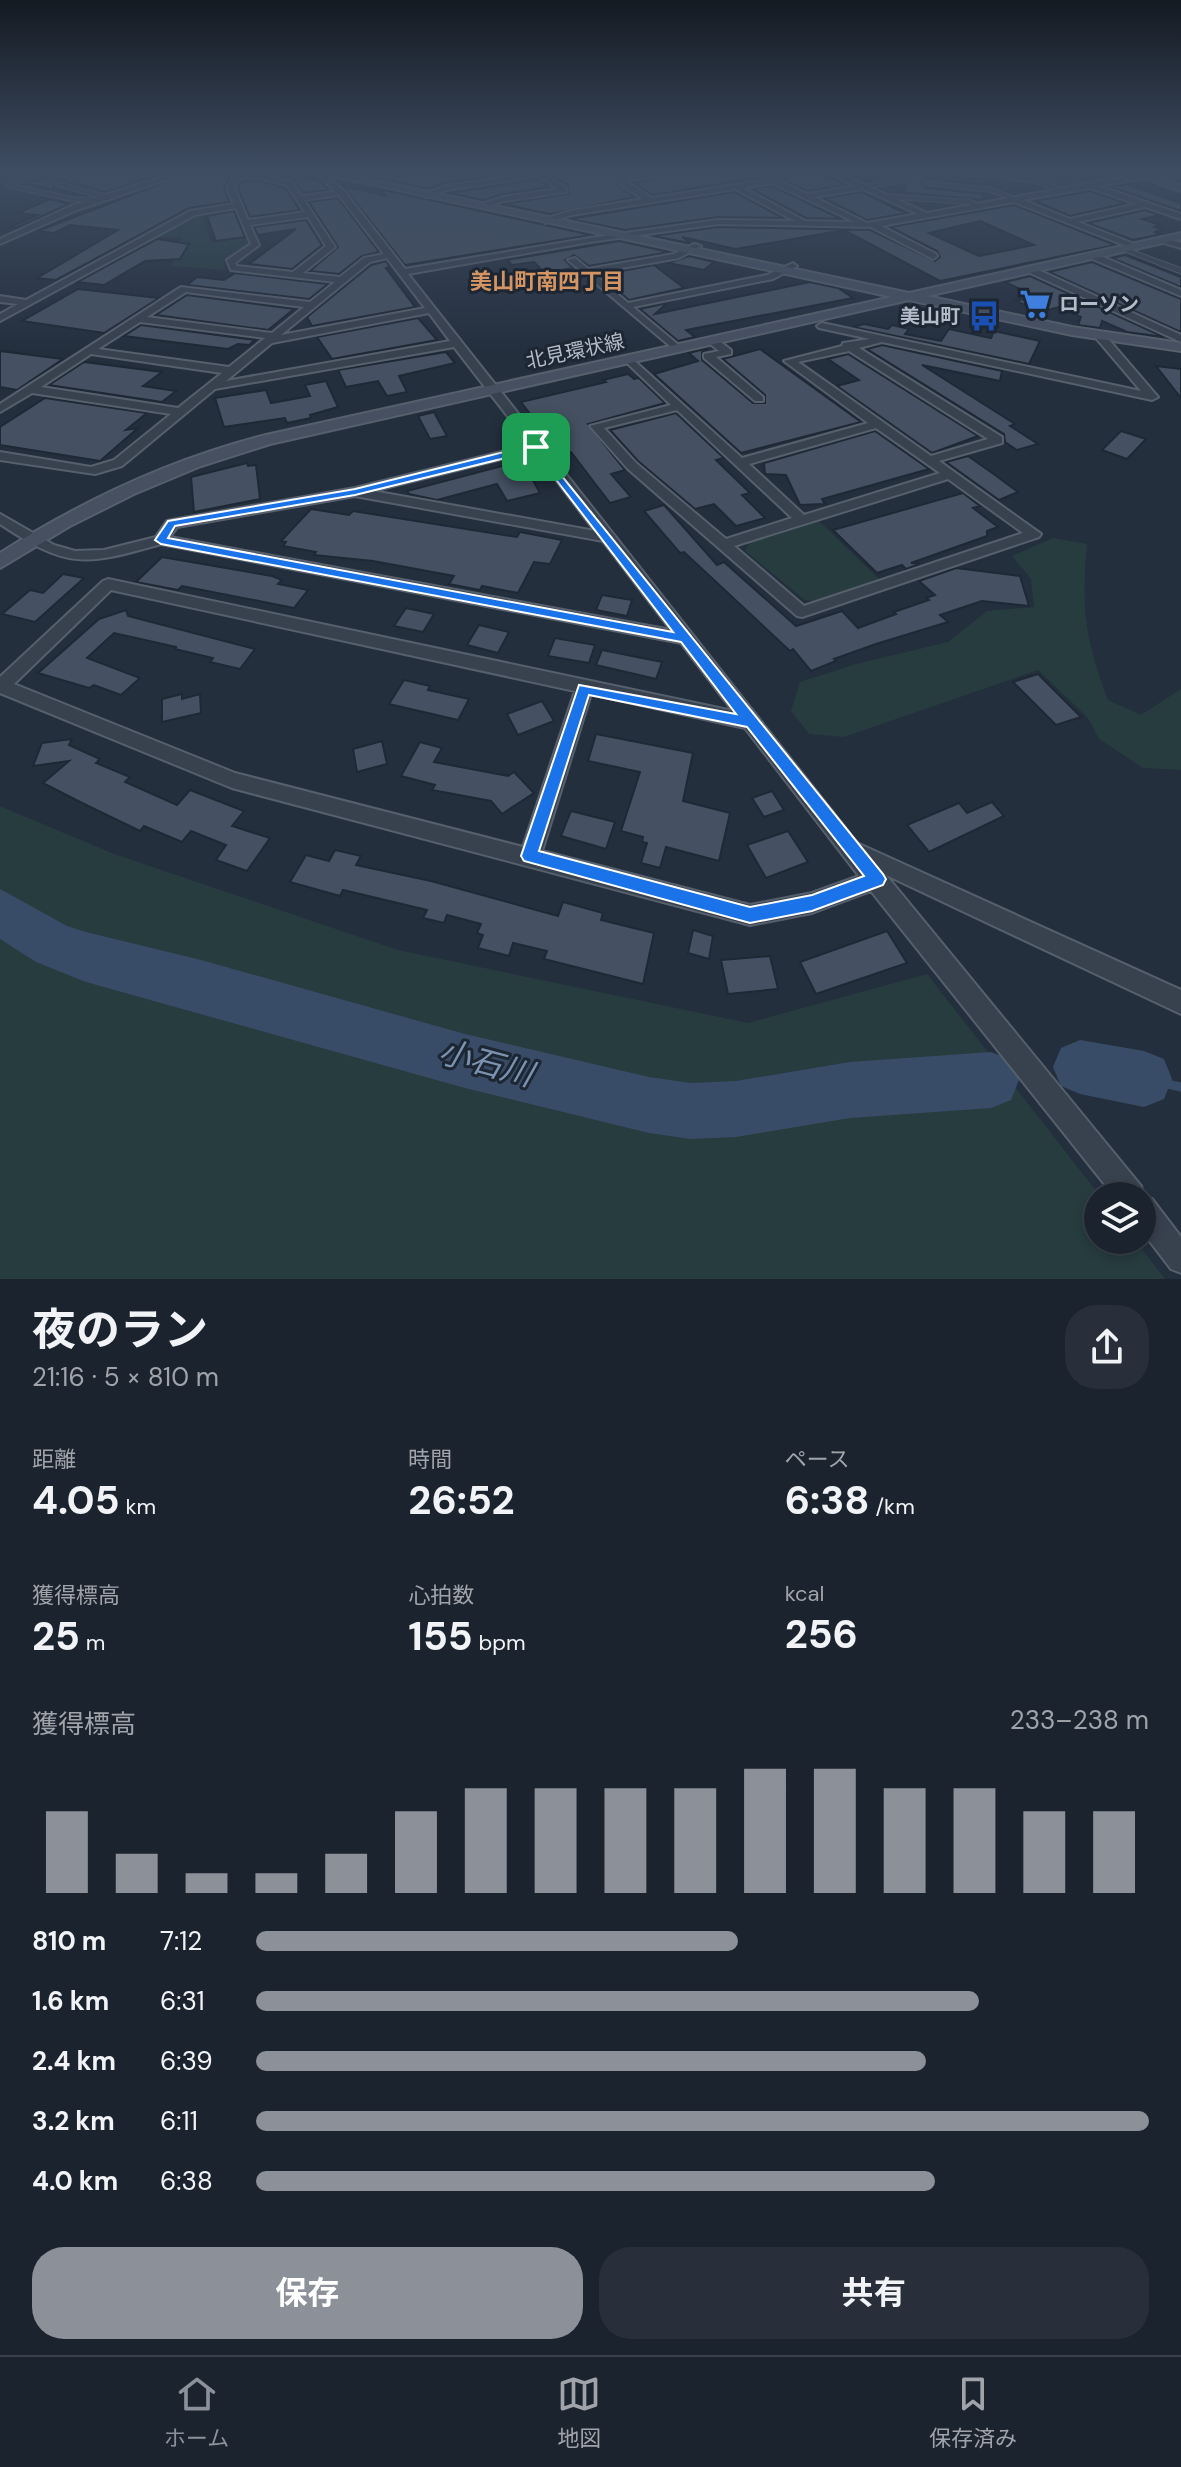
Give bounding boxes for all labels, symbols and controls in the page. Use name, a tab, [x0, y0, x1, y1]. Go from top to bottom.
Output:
district label: 美山町南四丁目	[470, 267, 624, 296]
supermarket icon: ローソン	[1018, 287, 1052, 321]
place label: ローソン	[1059, 291, 1139, 317]
bus stop icon: 美山町	[967, 299, 1001, 333]
place label: 美山町	[900, 303, 960, 329]
street label: 北見環状線	[523, 328, 627, 374]
pin	[502, 413, 570, 481]
icon: arrive	[514, 425, 558, 469]
water label: 小石川	[434, 1030, 541, 1096]
map controls	[1084, 1182, 1156, 1254]
button: layers	[1084, 1182, 1156, 1254]
text: 夜のラン	[32, 1301, 208, 1359]
button: share	[1065, 1305, 1149, 1389]
text: 21:16 · 5 × 810 m	[32, 1360, 219, 1394]
text: 距離	[32, 1445, 76, 1474]
text: 時間	[408, 1445, 452, 1474]
text: ペース	[785, 1445, 850, 1474]
text: 4.05	[32, 1474, 120, 1526]
text: 26:52	[408, 1474, 515, 1526]
text: 6:38	[785, 1474, 870, 1526]
text: km	[120, 1492, 156, 1521]
text: /km	[870, 1492, 915, 1521]
text: kcal	[785, 1579, 824, 1608]
text: 獲得標高	[32, 1581, 120, 1610]
text: 心拍数	[408, 1581, 474, 1610]
text: 256	[785, 1608, 858, 1660]
text: 25	[32, 1610, 80, 1662]
text: 155	[408, 1610, 473, 1662]
text: m	[80, 1628, 105, 1657]
text: bpm	[473, 1628, 526, 1657]
text: 233–238 m	[1010, 1703, 1149, 1737]
text: 獲得標高	[32, 1707, 136, 1741]
text: 810 m	[32, 1924, 106, 1958]
text: 7:12	[160, 1924, 202, 1958]
text: 1.6 km	[32, 1984, 109, 2018]
text: 6:31	[160, 1984, 205, 2018]
text: 2.4 km	[32, 2044, 116, 2078]
text: 6:39	[160, 2044, 213, 2078]
text: 3.2 km	[32, 2104, 115, 2138]
text: 6:11	[160, 2104, 198, 2138]
text: 4.0 km	[32, 2164, 118, 2198]
text: 6:38	[160, 2164, 213, 2198]
button: 保存	[32, 2247, 583, 2339]
button: 共有	[599, 2247, 1149, 2339]
tab: ホーム	[164, 2372, 229, 2453]
tab: 地図	[557, 2372, 601, 2453]
tab: 保存済み	[929, 2372, 1017, 2453]

